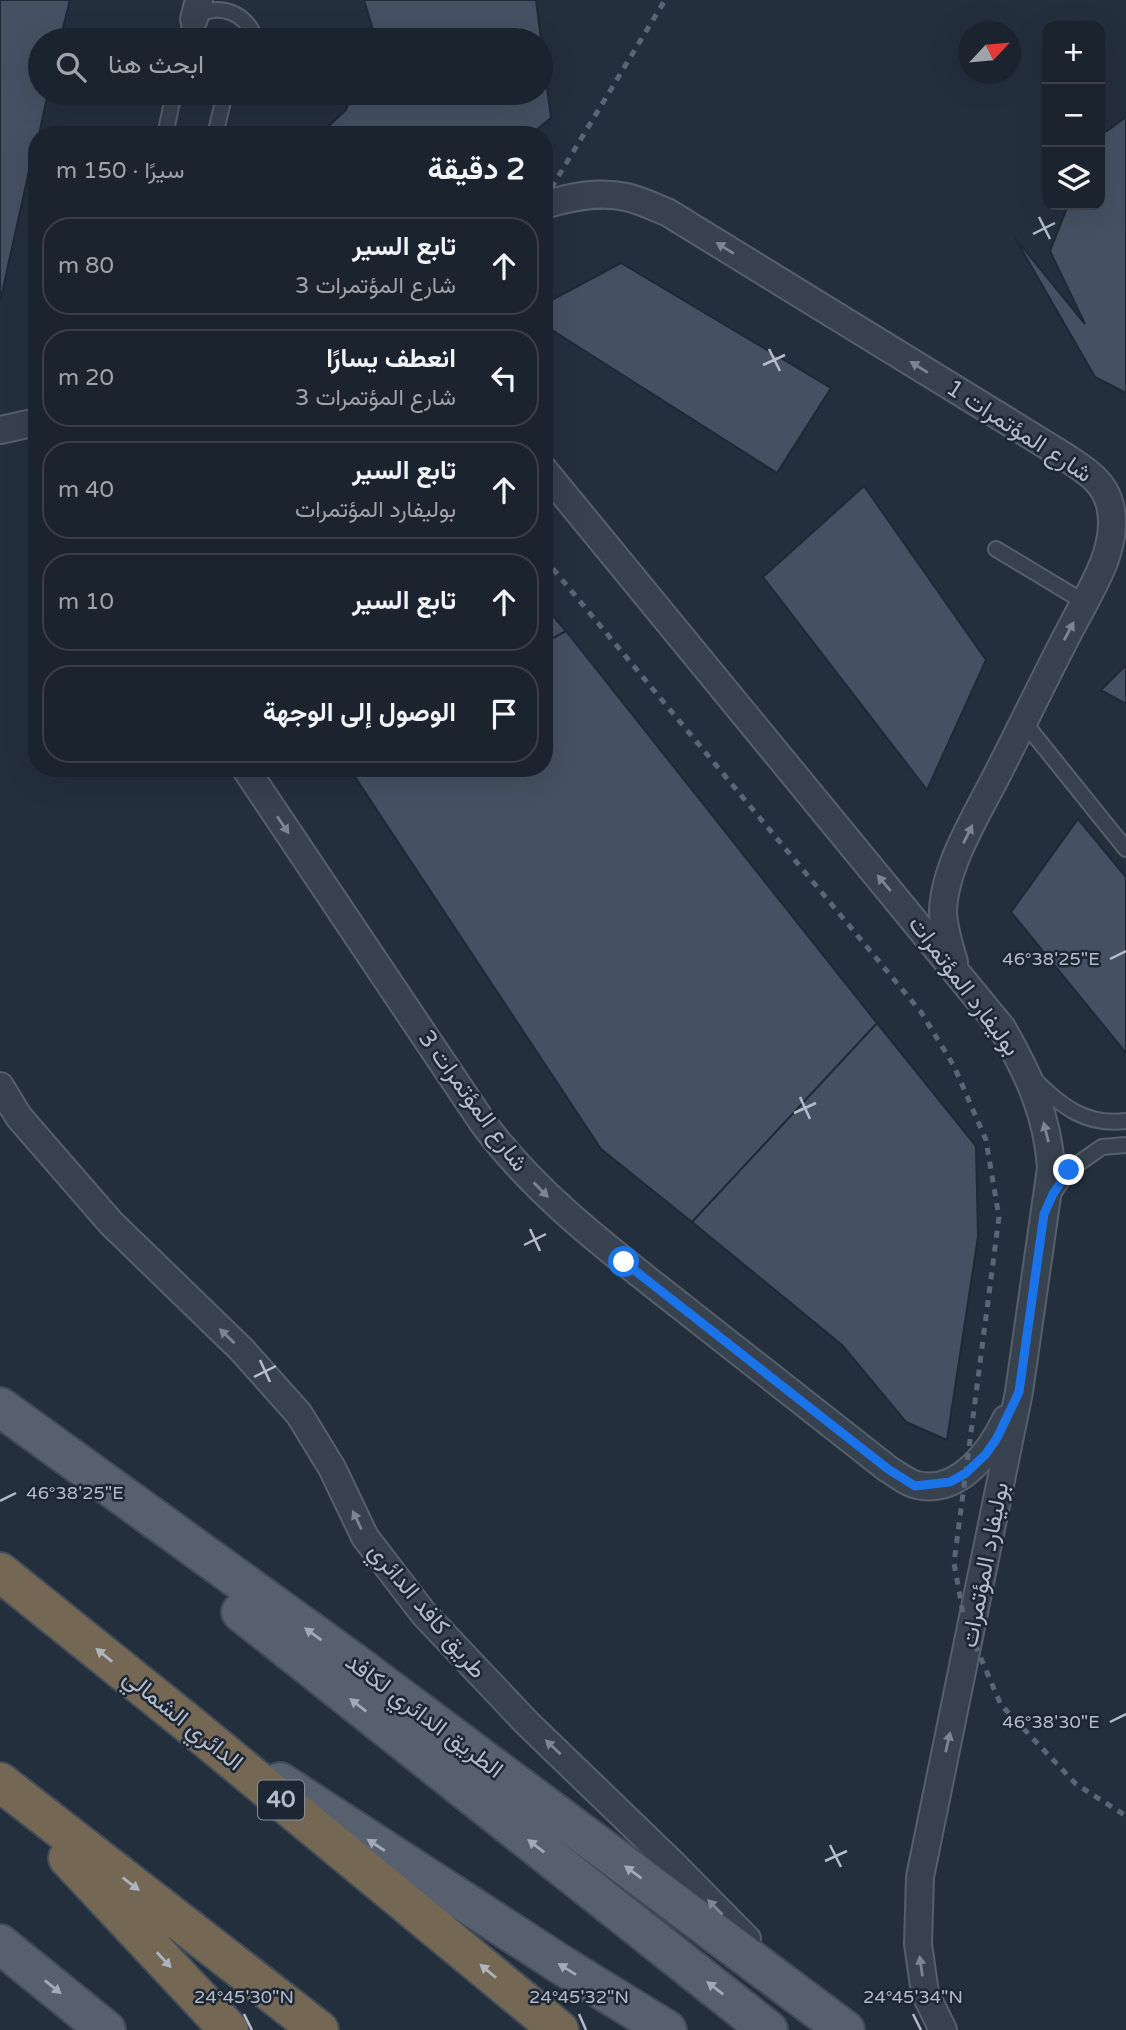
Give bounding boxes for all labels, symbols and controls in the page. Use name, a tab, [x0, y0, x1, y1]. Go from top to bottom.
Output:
north arrow	[958, 21, 1021, 84]
map controls	[1042, 21, 1105, 210]
button: +	[1042, 21, 1105, 84]
search box	[28, 28, 553, 105]
icon: search	[52, 48, 90, 86]
text: ابحث هنا	[108, 49, 204, 80]
button: −	[1042, 84, 1105, 147]
button: layers	[1042, 147, 1105, 210]
text: 2 دقيقة	[428, 151, 525, 188]
text: سيرًا · 150 m	[56, 157, 184, 185]
text: تابع السير	[352, 231, 456, 262]
one-way arrow	[716, 241, 735, 254]
icon: ahead	[485, 247, 523, 285]
text: 80 m	[58, 252, 114, 280]
text: شارع المؤتمرات 3	[295, 272, 456, 300]
text: انعطف يسارًا	[326, 343, 456, 374]
icon: left	[485, 359, 523, 397]
one-way arrow	[909, 361, 928, 373]
text: 20 m	[58, 364, 114, 392]
street label: شارع المؤتمرات 1	[940, 373, 1097, 490]
text: شارع المؤتمرات 3	[295, 384, 456, 412]
text: تابع السير	[352, 455, 456, 486]
icon: ahead	[485, 471, 523, 509]
text: 40 m	[58, 476, 114, 504]
text: بوليفارد المؤتمرات	[295, 496, 456, 524]
icon: ahead	[485, 583, 523, 621]
text: تابع السير	[352, 585, 456, 616]
text: 10 m	[58, 588, 114, 616]
one-way arrow	[1063, 621, 1075, 641]
icon: arrive	[485, 695, 523, 733]
text: الوصول إلى الوجهة	[263, 697, 456, 728]
one-way arrow	[276, 815, 289, 835]
one-way arrow	[962, 824, 973, 844]
one-way arrow	[877, 874, 892, 891]
street label: بوليفارد المؤتمرات	[902, 910, 1026, 1062]
text: 46°38'25"E	[1002, 948, 1100, 970]
street label: شارع المؤتمرات 3	[411, 1025, 534, 1178]
one-way arrow	[1041, 1121, 1051, 1142]
route end	[1053, 1154, 1084, 1185]
one-way arrow	[532, 1182, 549, 1198]
route start	[608, 1246, 639, 1277]
one-way arrow	[219, 1328, 236, 1344]
street label: بوليفارد المؤتمرات	[955, 1480, 1015, 1650]
text: 46°38'25"E	[26, 1482, 124, 1504]
one-way arrow	[351, 1510, 362, 1531]
street label: طريق كافد الدائري	[359, 1537, 492, 1687]
one-way arrow	[304, 1627, 322, 1641]
street label: الطريق الدائري لكافد	[337, 1647, 509, 1788]
one-way arrow	[95, 1649, 113, 1663]
street label: الدائري الشمالي	[115, 1663, 249, 1780]
one-way arrow	[350, 1698, 367, 1713]
text: 46°38'30"E	[1002, 1711, 1100, 1733]
one-way arrow	[943, 1731, 954, 1753]
one-way arrow	[545, 1740, 562, 1756]
road number: 40	[258, 1781, 304, 1820]
one-way arrow	[367, 1838, 386, 1851]
one-way arrow	[528, 1839, 546, 1854]
one-way arrow	[625, 1864, 643, 1879]
one-way arrow	[122, 1876, 140, 1890]
one-way arrow	[707, 1898, 724, 1915]
one-way arrow	[155, 1951, 171, 1968]
one-way arrow	[915, 1955, 926, 1977]
one-way arrow	[558, 1962, 577, 1975]
one-way arrow	[479, 1963, 497, 1979]
one-way arrow	[43, 1979, 61, 1994]
one-way arrow	[706, 1980, 724, 1995]
text: 24°45'30"N	[194, 1986, 294, 2008]
text: 24°45'32"N	[529, 1986, 629, 2008]
text: 24°45'34"N	[863, 1986, 963, 2008]

